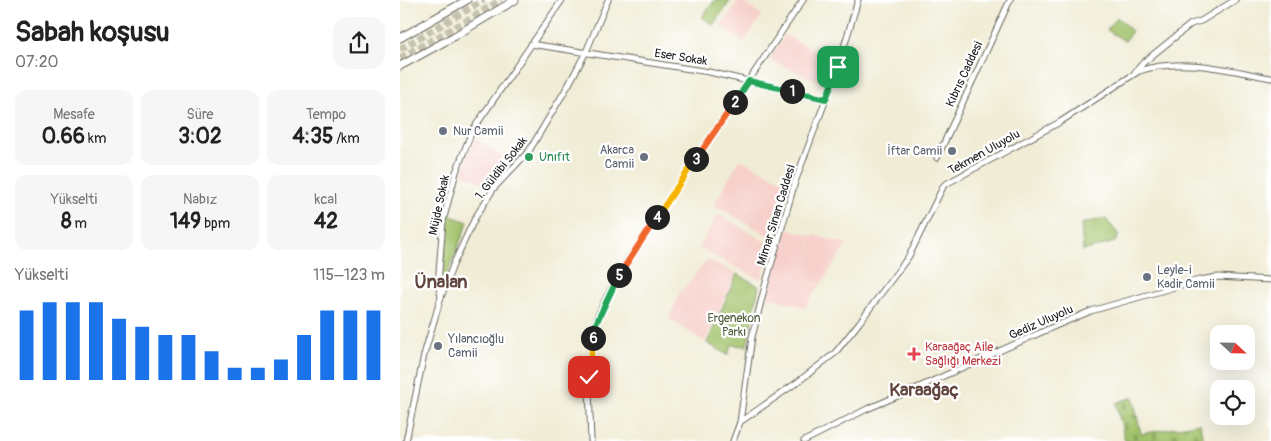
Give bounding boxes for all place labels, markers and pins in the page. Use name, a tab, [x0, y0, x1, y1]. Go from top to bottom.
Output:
pin	[817, 46, 859, 88]
pin: 1	[780, 78, 804, 104]
pin: 2	[722, 90, 748, 114]
place label: Nur Camii	[453, 124, 503, 139]
marker: Nur Camii	[437, 125, 449, 137]
place label: Akarca Camii	[600, 143, 634, 172]
place label: İftar Camii	[887, 143, 942, 159]
marker: İftar Camii	[946, 145, 958, 157]
pin: 3	[684, 146, 708, 172]
place label: Unıfıt	[539, 150, 570, 165]
marker: Unıfıt	[523, 151, 535, 163]
marker: Akarca Camii	[638, 151, 650, 163]
pin: 4	[644, 204, 670, 230]
pin: 5	[606, 262, 632, 288]
place label: Leyle-i Kadir Camii	[1157, 263, 1215, 292]
marker: Leyle-i Kadir Camii	[1141, 271, 1153, 283]
pin: 6	[580, 326, 606, 350]
place label: Yılancıoğlu Camii	[447, 332, 504, 361]
marker: Yılancıoğlu Camii	[432, 340, 444, 352]
place label: Karaağaç Aile Sağlığı Merkezi	[925, 340, 1001, 369]
marker: Karaağaç Aile Sağlığı Merkezi	[907, 347, 921, 361]
pin	[568, 356, 610, 398]

